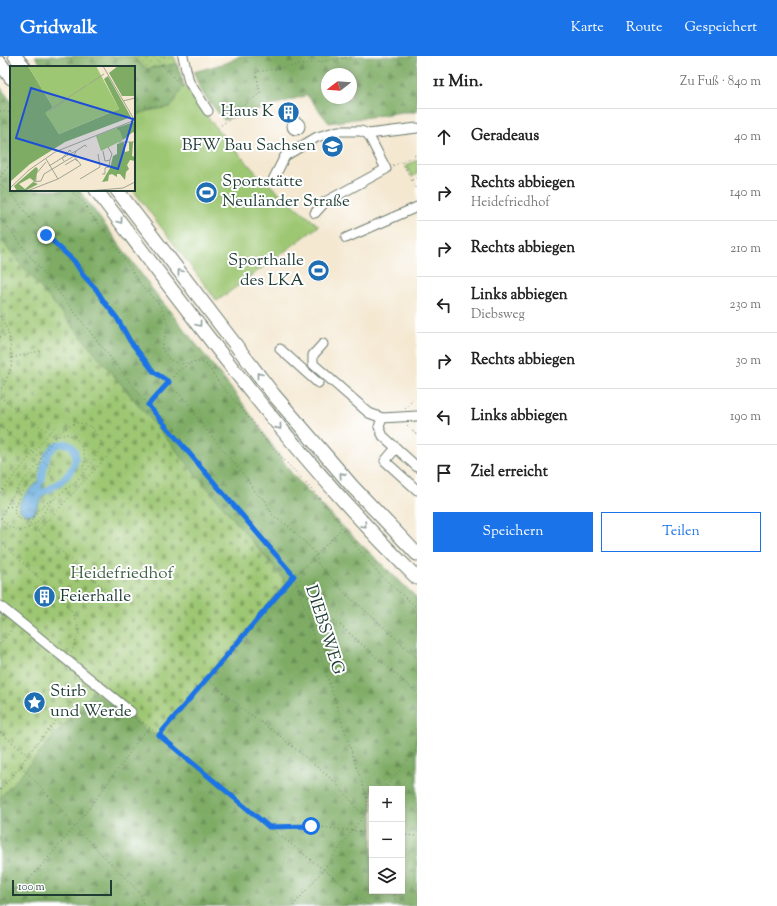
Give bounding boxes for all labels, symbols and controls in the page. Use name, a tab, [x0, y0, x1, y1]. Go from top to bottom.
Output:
text: Gridwalk	[20, 15, 97, 42]
text: Karte	[571, 18, 604, 38]
text: Route	[626, 18, 662, 38]
text: Gespeichert	[684, 18, 757, 38]
inset map	[10, 66, 135, 191]
north arrow	[321, 68, 357, 104]
text: 11 Min.	[433, 70, 483, 94]
text: Zu Fuß · 840 m	[680, 73, 761, 91]
building icon: Haus K	[276, 99, 302, 125]
place label: Haus K	[221, 100, 274, 124]
icon: ahead	[433, 126, 455, 148]
text: Geradeaus	[471, 126, 539, 147]
text: 40 m	[734, 128, 761, 146]
school or university icon: BFW Bau Sachsen	[319, 133, 345, 159]
place label: BFW Bau Sachsen	[182, 134, 316, 158]
place label: Sportstätte Neuländer Straße	[222, 170, 350, 214]
text: Rechts abbiegen	[471, 173, 575, 194]
sports icon: Sportstätte Neuländer Straße	[193, 179, 219, 205]
icon: right	[433, 182, 455, 204]
text: 140 m	[730, 184, 761, 202]
text: Heidefriedhof	[471, 194, 550, 212]
one-way arrow	[115, 217, 123, 224]
route end	[37, 226, 55, 244]
icon: right	[433, 238, 455, 260]
text: Rechts abbiegen	[471, 238, 575, 259]
text: 210 m	[730, 240, 761, 258]
place label: Sporthalle des LKA	[228, 249, 304, 293]
sports icon: Sporthalle des LKA	[306, 258, 332, 284]
one-way arrow	[177, 269, 184, 276]
text: Links abbiegen	[471, 285, 568, 306]
icon: left	[433, 294, 455, 316]
text: 230 m	[729, 296, 761, 314]
text: Diebsweg	[471, 306, 525, 324]
one-way arrow	[194, 320, 201, 327]
icon: right	[433, 350, 455, 372]
text: Rechts abbiegen	[471, 350, 575, 371]
text: 30 m	[735, 352, 761, 370]
one-way arrow	[256, 373, 263, 380]
icon: left	[433, 406, 455, 428]
text: Links abbiegen	[471, 406, 568, 427]
text: 190 m	[730, 408, 761, 426]
one-way arrow	[274, 422, 281, 429]
icon: arrive	[433, 462, 455, 484]
text: Ziel erreicht	[471, 462, 548, 483]
one-way arrow	[340, 472, 347, 480]
button: Speichern	[433, 512, 593, 552]
button: Teilen	[601, 512, 761, 552]
one-way arrow	[360, 520, 367, 527]
park label: Heidefriedhof	[71, 562, 175, 586]
street label: DIEBSWEG	[298, 582, 350, 678]
building icon: Feierhalle	[32, 584, 58, 610]
place label: Feierhalle	[60, 585, 131, 609]
place label: Stirb und Werde	[50, 680, 132, 724]
place icon: Stirb und Werde	[21, 689, 47, 715]
map controls	[369, 786, 405, 894]
button: +	[369, 786, 405, 822]
route start	[302, 817, 320, 835]
button: −	[369, 822, 405, 858]
button: layers	[369, 858, 405, 894]
scale bar	[12, 878, 112, 897]
text: 100 m	[18, 879, 45, 895]

